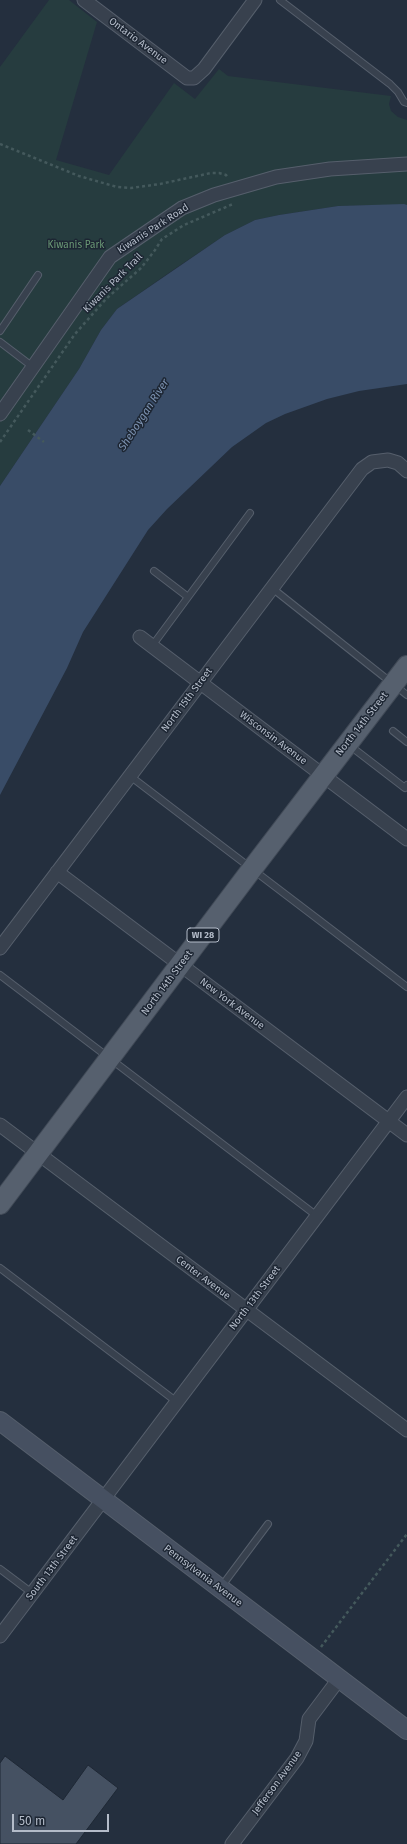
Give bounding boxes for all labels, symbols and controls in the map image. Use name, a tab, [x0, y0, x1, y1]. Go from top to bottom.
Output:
street label: Ontario Avenue	[106, 15, 170, 67]
street label: Kiwanis Park Road	[115, 201, 191, 257]
park label: Kiwanis Park	[48, 239, 104, 251]
street label: Kiwanis Park Trail	[81, 251, 145, 315]
water label: Sheboygan River	[116, 377, 172, 453]
street label: North 15th Street	[159, 666, 215, 734]
street label: North 14th Street	[333, 690, 391, 758]
street label: Wisconsin Avenue	[237, 709, 309, 767]
road number: WI 28	[187, 928, 219, 942]
street label: North 14th Street	[139, 948, 195, 1018]
street label: New York Avenue	[197, 976, 267, 1032]
street label: Center Avenue	[173, 1254, 233, 1302]
street label: North 13th Street	[227, 1264, 283, 1332]
street label: South 13th Street	[24, 1533, 80, 1603]
street label: Pennsylvania Avenue	[161, 1543, 245, 1609]
street label: Jefferson Avenue	[250, 1749, 304, 1817]
scale bar	[14, 1806, 111, 1832]
text: 50 m	[19, 1814, 45, 1828]

